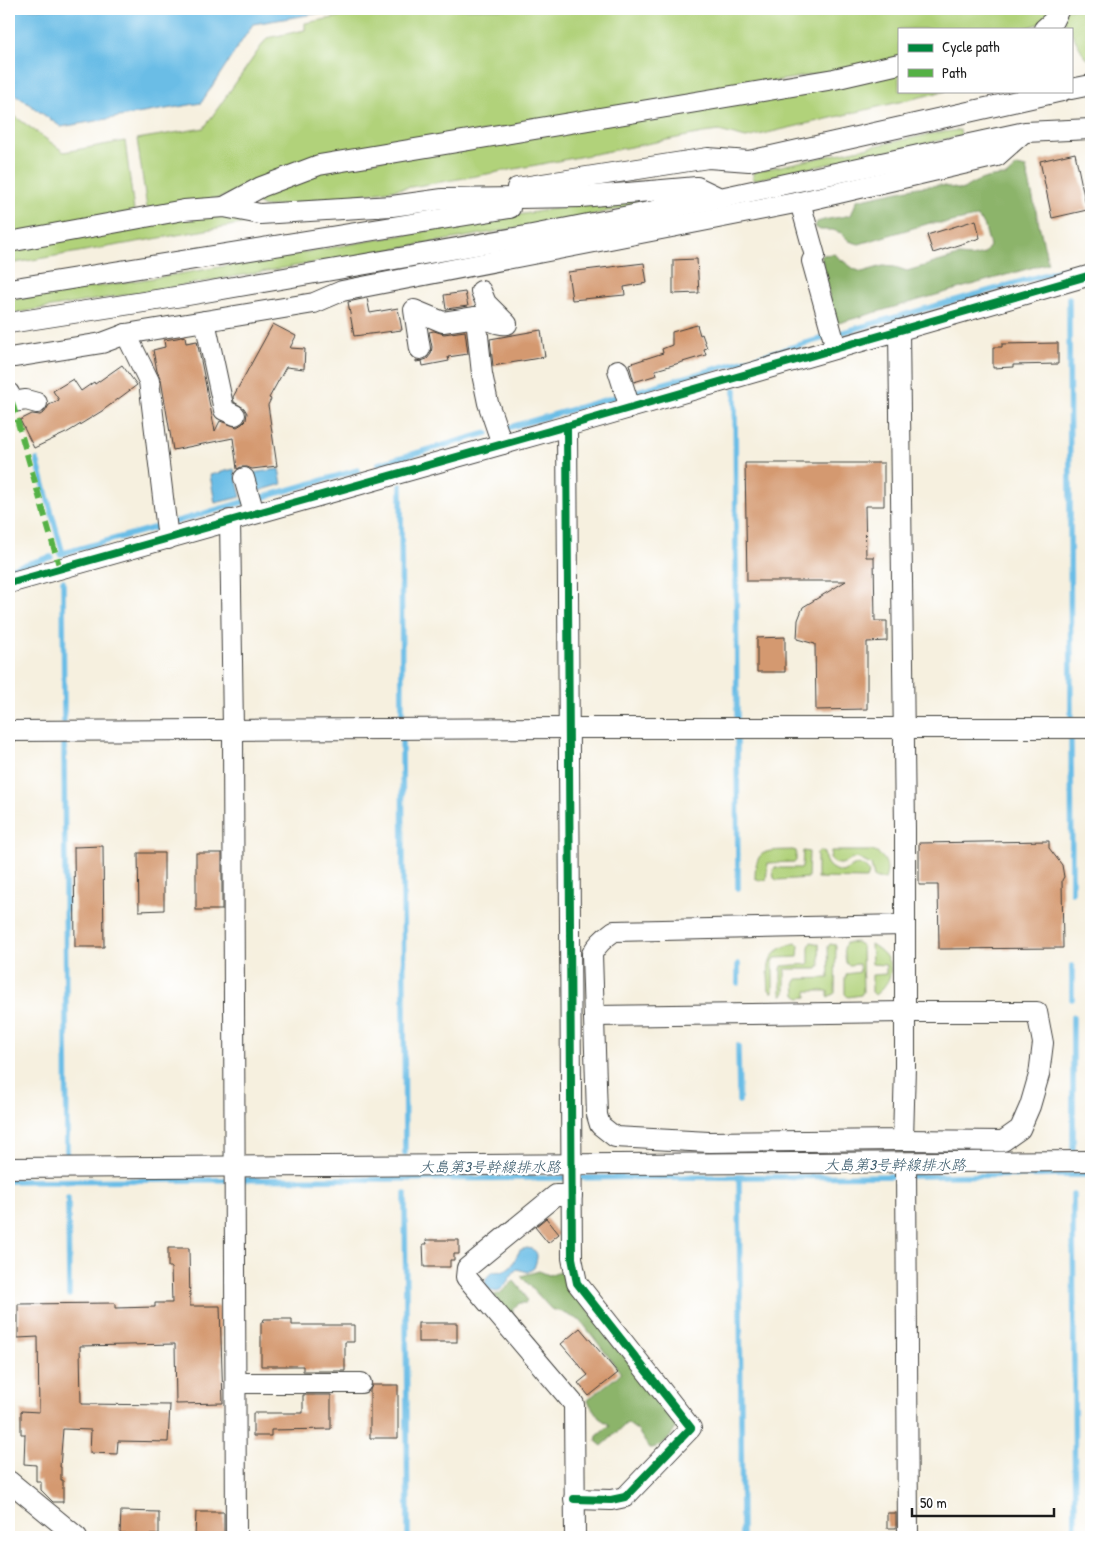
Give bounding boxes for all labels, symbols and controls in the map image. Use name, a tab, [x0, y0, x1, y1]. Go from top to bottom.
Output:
legend	[898, 28, 1072, 92]
text: Cycle path	[942, 36, 1000, 57]
text: Path	[942, 62, 967, 83]
water label: 大島第3号幹線排水路	[824, 1154, 967, 1175]
water label: 大島第3号幹線排水路	[419, 1156, 562, 1177]
scale bar	[912, 1486, 1055, 1518]
text: 50 m	[920, 1492, 947, 1513]

